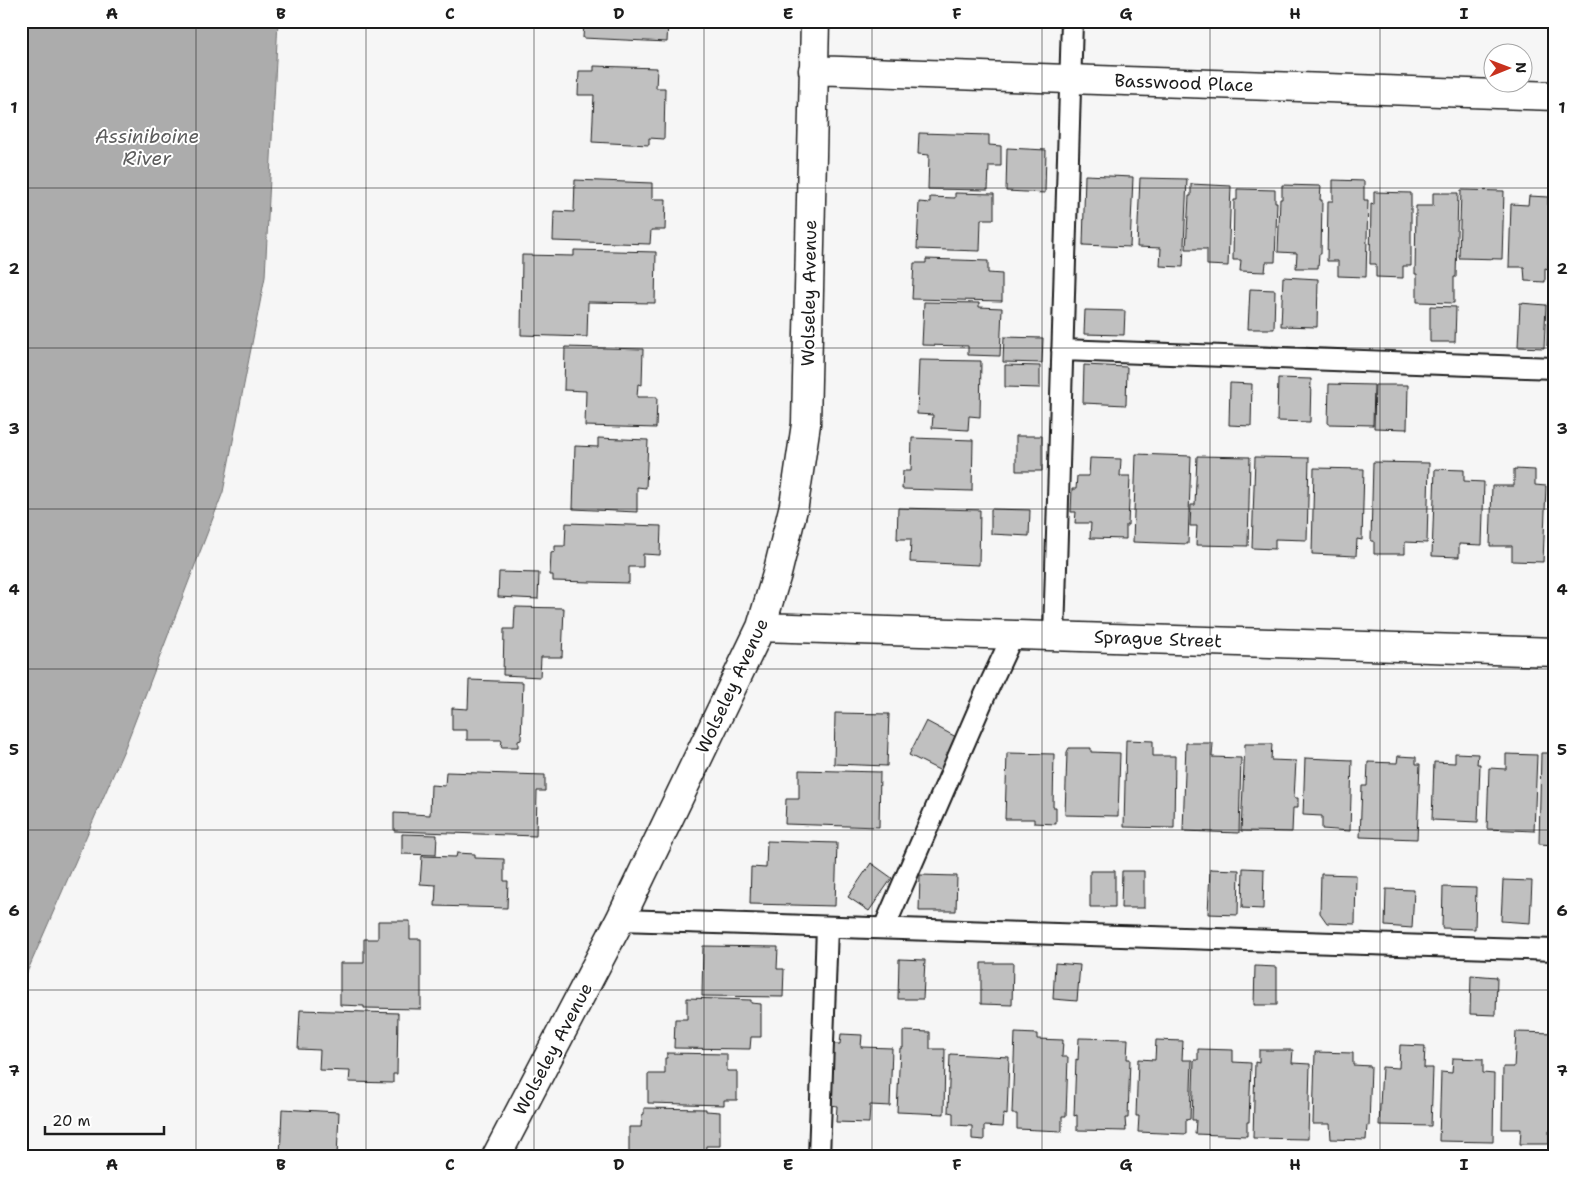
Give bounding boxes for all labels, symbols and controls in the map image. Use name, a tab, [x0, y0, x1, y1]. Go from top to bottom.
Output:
text: A	[106, 3, 118, 24]
text: B	[276, 3, 286, 24]
text: C	[445, 3, 455, 24]
text: D	[613, 3, 625, 24]
text: E	[783, 3, 793, 24]
text: F	[952, 3, 962, 24]
text: G	[1120, 3, 1133, 24]
text: H	[1289, 3, 1301, 24]
text: I	[1460, 3, 1469, 24]
north arrow	[1484, 42, 1534, 92]
text: N	[1512, 62, 1530, 73]
street label: Basswood Place	[1114, 69, 1254, 97]
text: 1	[10, 97, 18, 118]
text: 1	[1558, 97, 1566, 118]
water label: Assiniboine River	[95, 124, 199, 171]
street label: Wolseley Avenue	[796, 219, 822, 367]
text: 2	[8, 258, 20, 279]
text: 2	[1556, 258, 1568, 279]
text: 3	[8, 418, 20, 439]
text: 3	[1556, 418, 1568, 439]
text: 4	[8, 579, 20, 600]
text: 4	[1556, 579, 1568, 600]
street label: Wolseley Avenue	[690, 614, 774, 758]
street label: Sprague Street	[1094, 625, 1223, 653]
text: 5	[9, 739, 19, 760]
text: 5	[1557, 739, 1567, 760]
text: 6	[8, 900, 20, 921]
text: 6	[1556, 900, 1568, 921]
street label: Wolseley Avenue	[508, 979, 598, 1119]
text: 7	[8, 1060, 20, 1081]
text: 7	[1556, 1060, 1568, 1081]
scale bar	[45, 1103, 164, 1135]
text: 20 m	[52, 1111, 91, 1131]
text: A	[106, 1154, 118, 1175]
text: B	[276, 1154, 286, 1175]
text: C	[445, 1154, 455, 1175]
text: D	[613, 1154, 625, 1175]
text: E	[783, 1154, 793, 1175]
text: F	[952, 1154, 962, 1175]
text: G	[1120, 1154, 1133, 1175]
text: H	[1289, 1154, 1301, 1175]
text: I	[1460, 1154, 1469, 1175]

